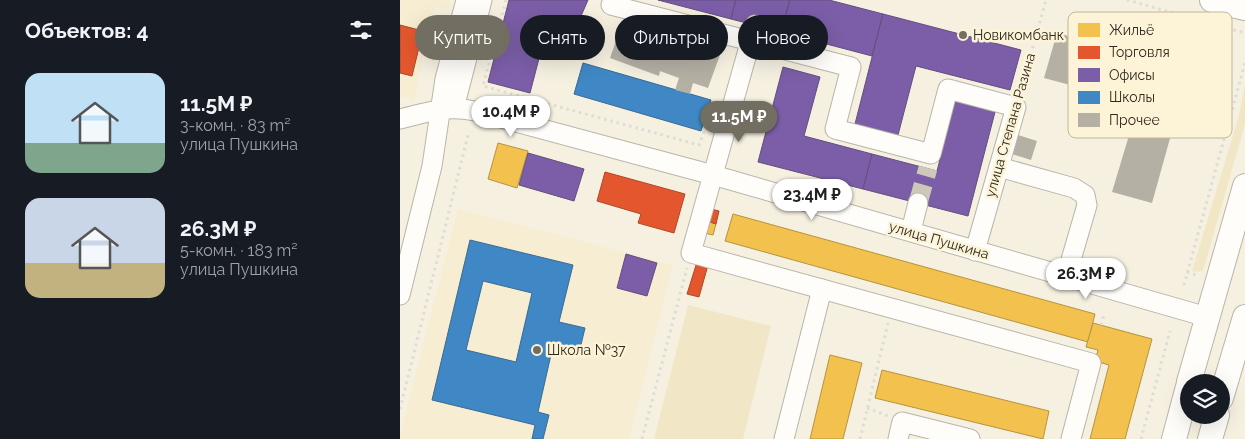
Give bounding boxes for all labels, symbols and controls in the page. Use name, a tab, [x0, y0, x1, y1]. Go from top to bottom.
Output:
legend	[1068, 12, 1232, 138]
chip: Купить	[415, 15, 510, 60]
chip: Снять	[520, 15, 605, 60]
chip: Фильтры	[615, 15, 728, 60]
chip: Новое	[738, 15, 828, 60]
icon: filters	[347, 16, 375, 44]
text: Объектов: 4	[25, 18, 148, 43]
text: Жильё	[1109, 22, 1154, 38]
place label: Новикомбанк	[973, 27, 1064, 43]
marker: Новикомбанк	[957, 29, 969, 41]
text: Торговля	[1109, 44, 1170, 60]
street label: улица Степана Разина	[982, 51, 1038, 199]
text: Офисы	[1109, 67, 1155, 83]
text: Школы	[1109, 89, 1155, 105]
text: 11.5M ₽	[180, 91, 253, 116]
icon: home	[65, 93, 125, 153]
pin: 10.4M ₽	[465, 96, 557, 138]
pin: 11.5M ₽	[693, 100, 785, 143]
text: 10.4M ₽	[482, 102, 540, 121]
text: 11.5M ₽	[711, 107, 767, 126]
text: Прочее	[1109, 112, 1160, 128]
text: 3-комн. · 83 m²	[180, 116, 290, 135]
text: улица Пушкина	[180, 135, 298, 154]
pin: 23.4M ₽	[766, 178, 858, 221]
text: 23.4M ₽	[783, 185, 841, 204]
text: 26.3M ₽	[180, 216, 256, 241]
icon: home	[65, 218, 125, 278]
street label: улица Пушкина	[887, 218, 991, 262]
text: 5-комн. · 183 m²	[180, 241, 297, 260]
pin: 26.3M ₽	[1040, 258, 1132, 300]
text: улица Пушкина	[180, 260, 298, 279]
text: 26.3M ₽	[1057, 264, 1115, 283]
place label: Школа №37	[547, 342, 626, 358]
marker: Школа №37	[531, 344, 543, 356]
map controls	[1180, 374, 1230, 424]
button: layers	[1180, 374, 1230, 424]

